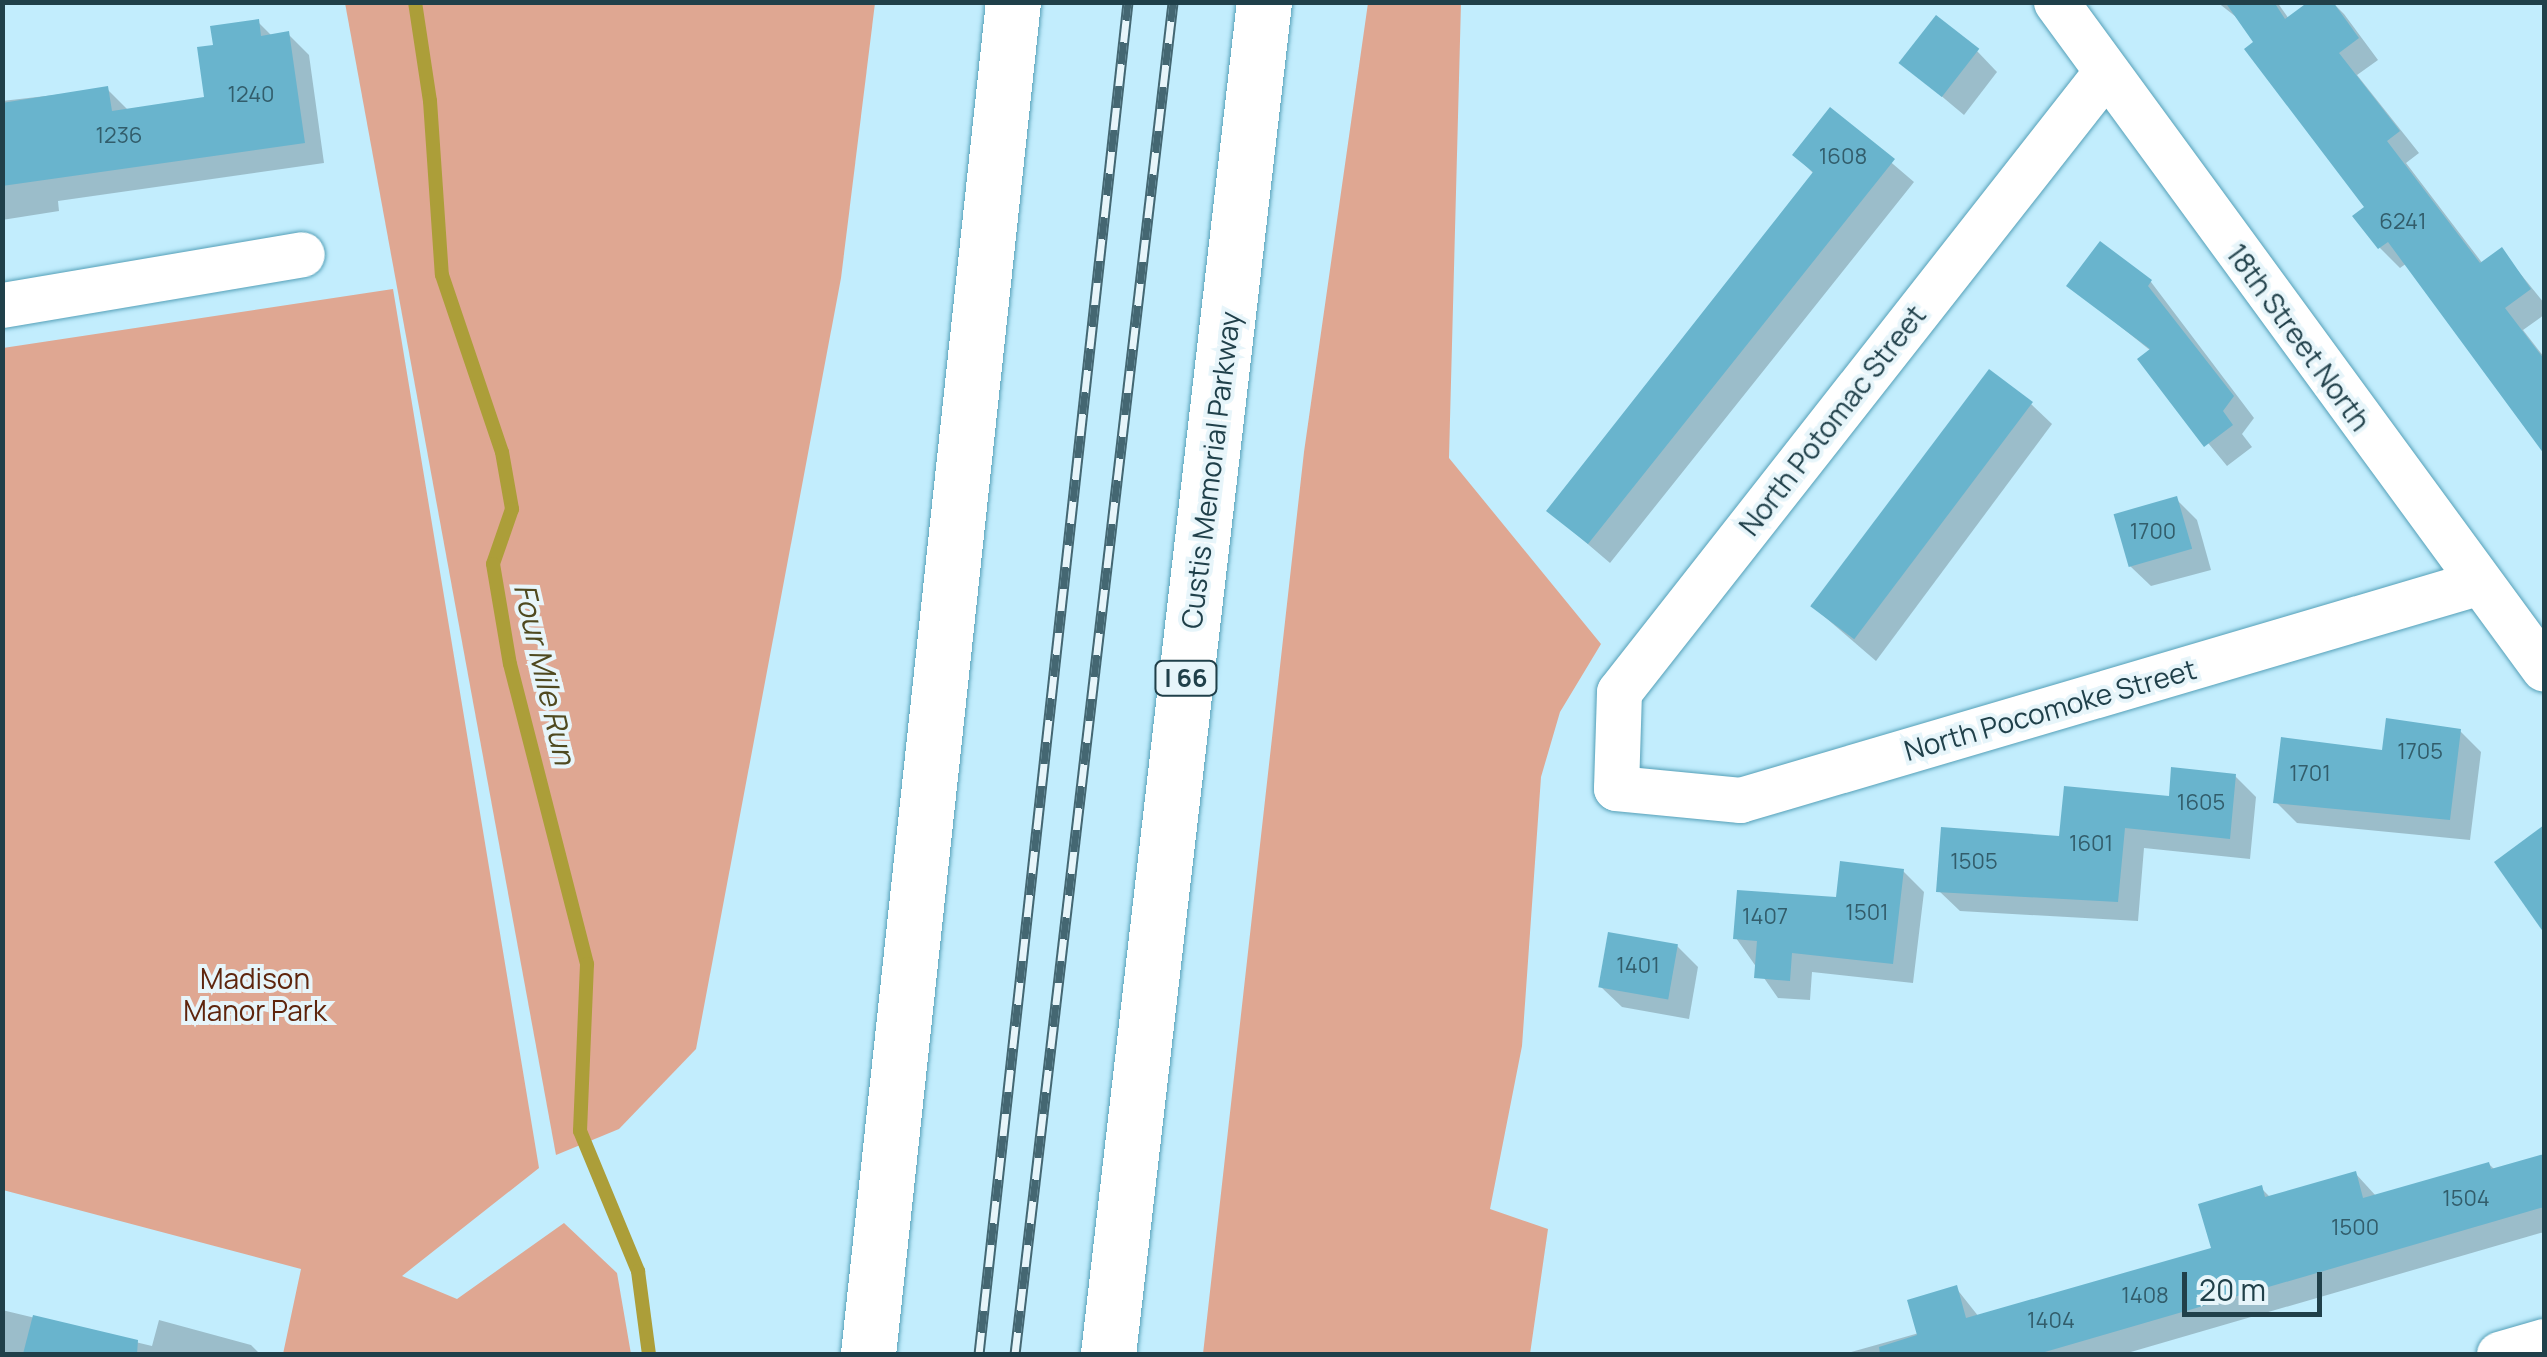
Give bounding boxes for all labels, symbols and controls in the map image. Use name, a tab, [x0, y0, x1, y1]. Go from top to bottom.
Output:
house number: 1240	[227, 82, 275, 108]
house number: 1236	[96, 123, 142, 149]
house number: 1608	[1819, 144, 1867, 170]
house number: 6241	[2379, 209, 2427, 235]
street label: 18th Street North	[2220, 237, 2378, 437]
street label: North Potomac Street	[1732, 298, 1932, 542]
street label: Custis Memorial Parkway	[1174, 309, 1246, 631]
house number: 1700	[2130, 519, 2176, 545]
water label: Four Mile Run	[507, 580, 583, 768]
street label: North Pocomoke Street	[1900, 651, 2200, 767]
road number: I 66	[1154, 658, 1218, 698]
house number: 1705	[2397, 739, 2443, 765]
house number: 1701	[2289, 761, 2331, 787]
house number: 1605	[2177, 790, 2225, 816]
house number: 1601	[2069, 831, 2113, 857]
house number: 1505	[1950, 849, 1998, 875]
house number: 1501	[1845, 900, 1889, 926]
house number: 1407	[1742, 904, 1788, 930]
house number: 1401	[1616, 953, 1660, 979]
park label: Madison Manor Park	[183, 961, 327, 1027]
house number: 1504	[2442, 1186, 2490, 1212]
house number: 1500	[2331, 1215, 2379, 1241]
scale bar	[2187, 1252, 2327, 1314]
text: 20 m	[2199, 1269, 2266, 1310]
house number: 1408	[2121, 1283, 2169, 1309]
house number: 1404	[2027, 1308, 2075, 1334]

